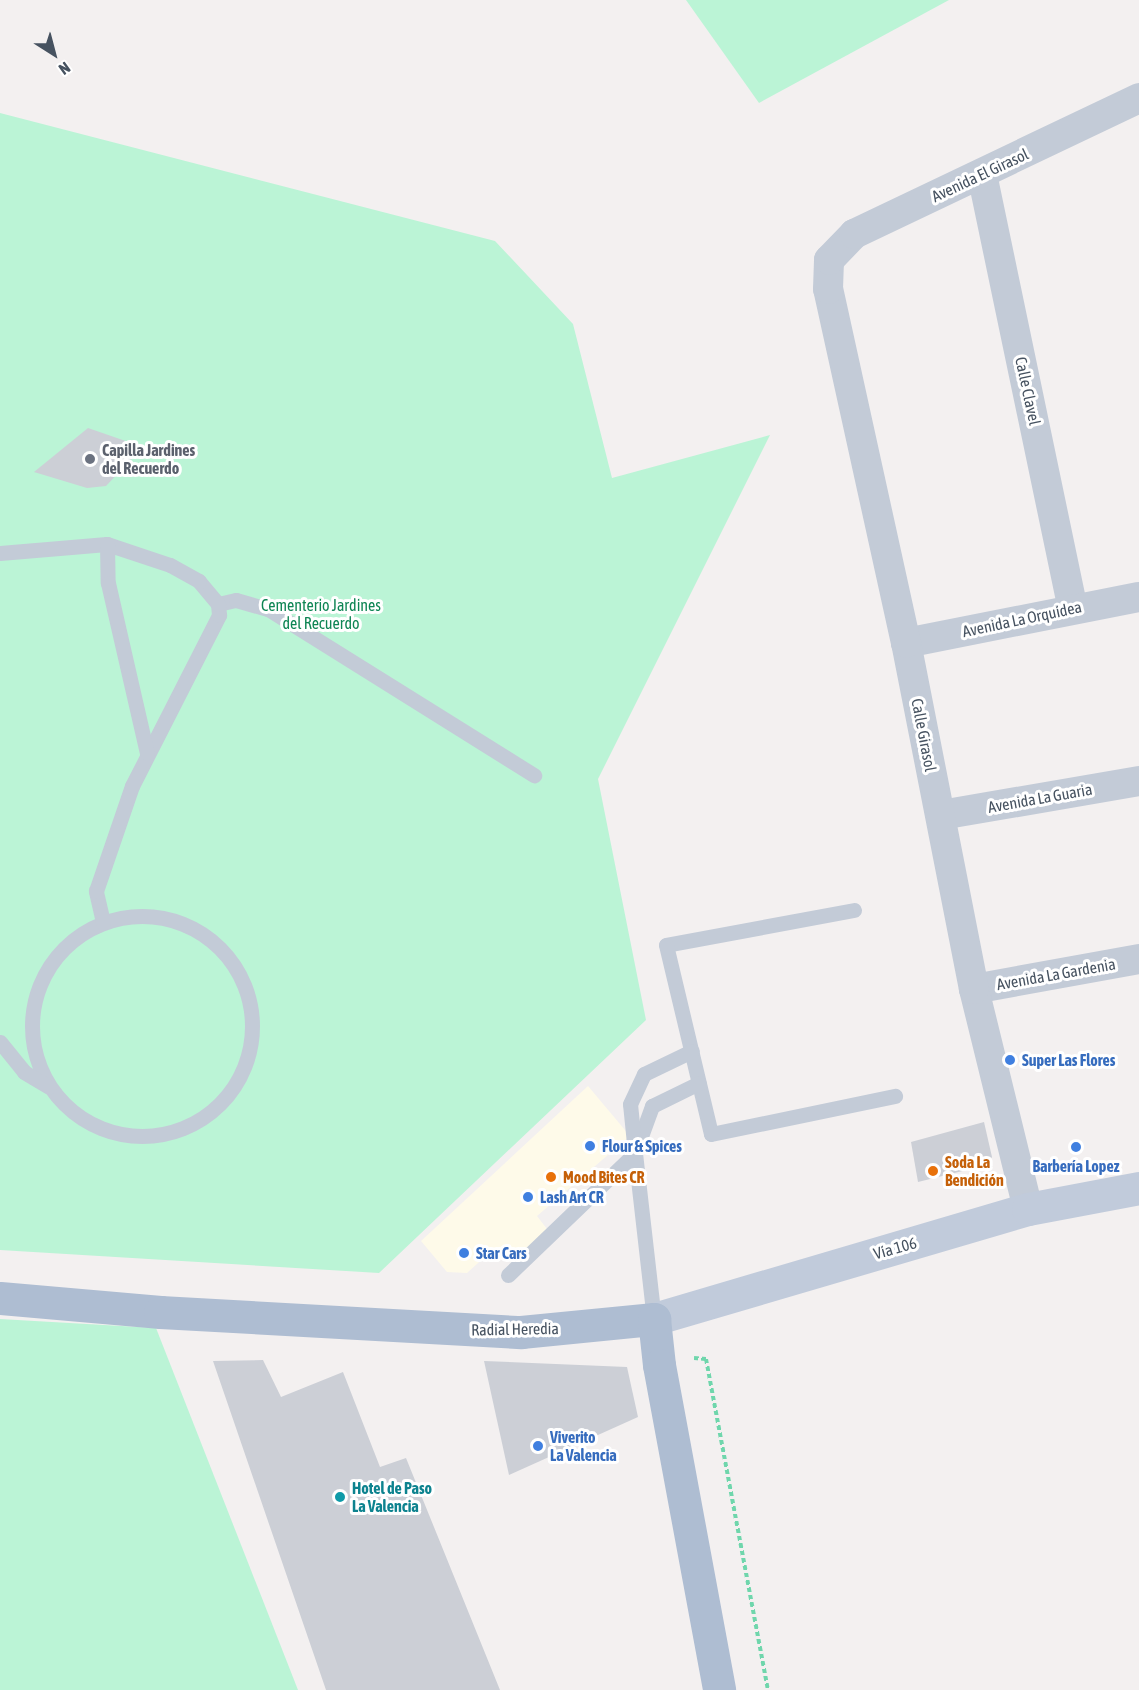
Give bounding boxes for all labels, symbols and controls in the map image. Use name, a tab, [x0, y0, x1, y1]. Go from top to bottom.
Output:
north arrow	[24, 24, 84, 84]
text: N	[55, 58, 74, 79]
street label: Avenida El Girasol	[928, 144, 1032, 206]
street label: Calle Clavel	[1011, 355, 1045, 427]
place label: Capilla Jardines del Recuerdo	[102, 440, 195, 478]
marker: Capilla Jardines del Recuerdo	[83, 452, 97, 466]
park label: Cementerio Jardines del Recuerdo	[261, 595, 381, 633]
street label: Avenida La Orquídea	[961, 597, 1083, 641]
street label: Calle Girasol	[908, 697, 940, 773]
street label: Avenida La Guaria	[986, 779, 1094, 817]
street label: Avenida La Gardenia	[995, 954, 1117, 994]
place label: Super Las Flores	[1022, 1050, 1115, 1070]
marker: Super Las Flores	[1003, 1053, 1017, 1067]
place label: Flour & Spices	[602, 1136, 682, 1156]
marker: Flour & Spices	[583, 1139, 597, 1153]
marker: Barbería Lopez	[1069, 1140, 1083, 1154]
place label: Soda La Bendición	[945, 1152, 1004, 1190]
place label: Barbería Lopez	[1033, 1156, 1119, 1176]
marker: Soda La Bendición	[926, 1164, 940, 1178]
place label: Mood Bites CR	[563, 1167, 645, 1187]
marker: Mood Bites CR	[544, 1170, 558, 1184]
place label: Lash Art CR	[540, 1187, 604, 1207]
marker: Lash Art CR	[521, 1190, 535, 1204]
street label: Vía 106	[871, 1233, 919, 1263]
place label: Star Cars	[476, 1243, 527, 1263]
marker: Star Cars	[457, 1246, 471, 1260]
street label: Radial Heredia	[471, 1319, 559, 1339]
place label: Viverito La Valencia	[550, 1427, 617, 1465]
marker: Viverito La Valencia	[531, 1439, 545, 1453]
place label: Hotel de Paso La Valencia	[352, 1478, 432, 1516]
marker: Hotel de Paso La Valencia	[333, 1490, 347, 1504]

